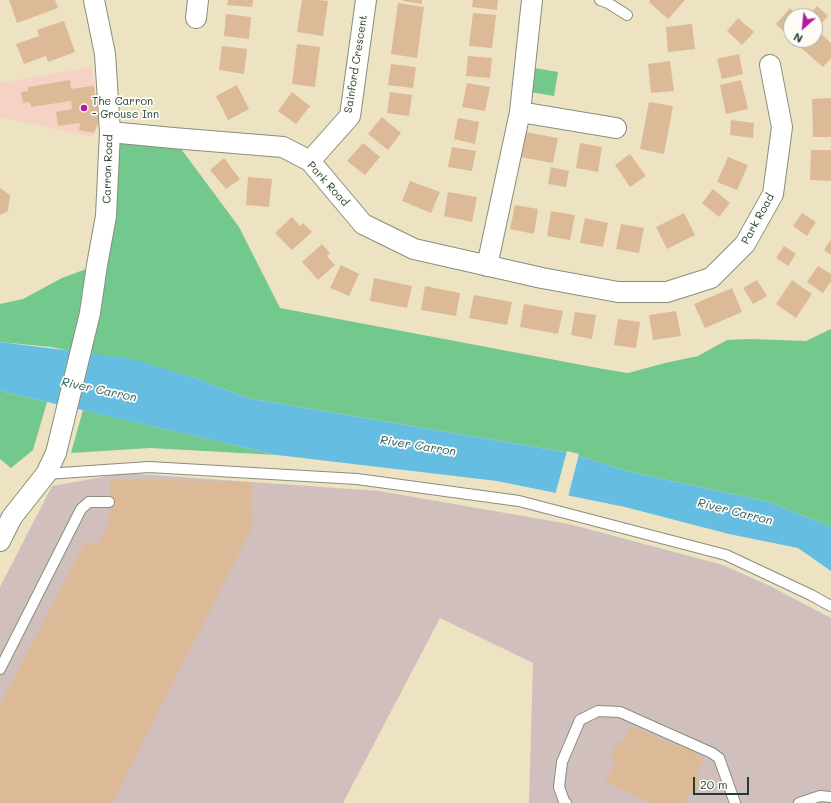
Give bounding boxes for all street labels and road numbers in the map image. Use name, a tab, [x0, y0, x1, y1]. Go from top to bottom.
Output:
street label: Sainford Crescent	[342, 14, 370, 114]
street label: Carron Road	[100, 134, 116, 204]
street label: Park Road	[304, 159, 352, 209]
street label: Park Road	[739, 191, 777, 247]

